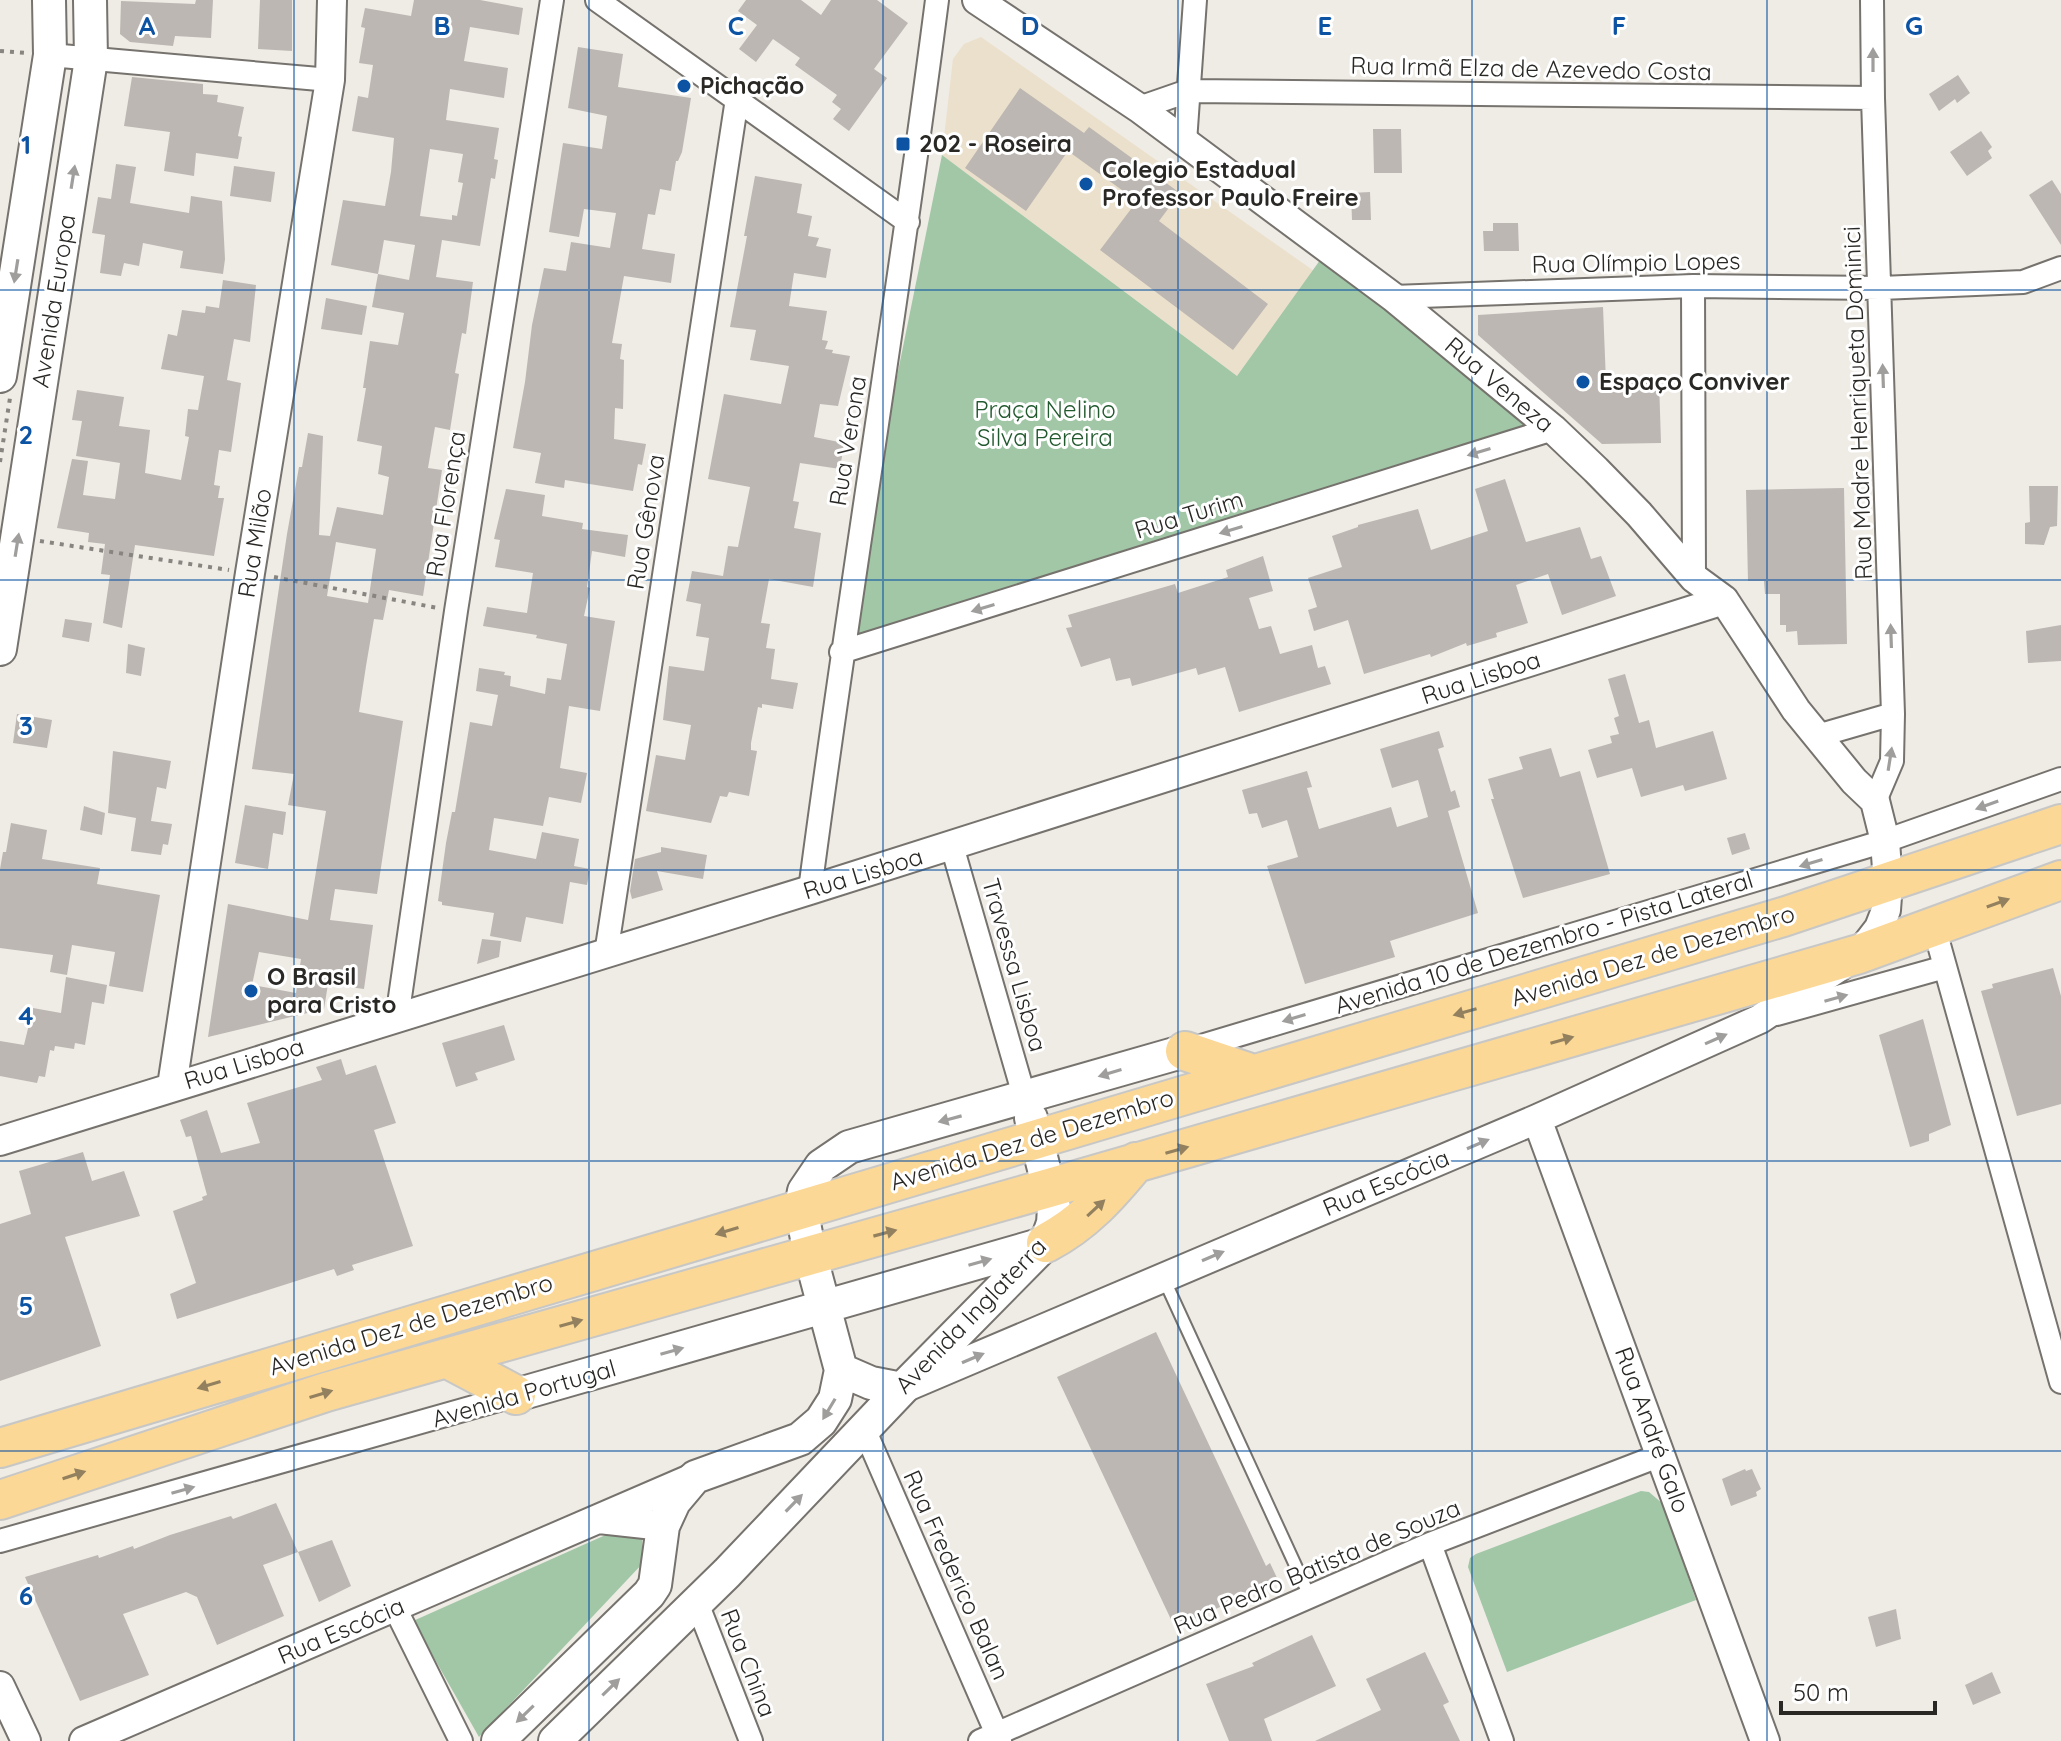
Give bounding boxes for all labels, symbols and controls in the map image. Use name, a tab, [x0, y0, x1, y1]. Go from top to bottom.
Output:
text: A	[139, 9, 156, 42]
text: B	[433, 9, 451, 42]
text: C	[728, 9, 744, 42]
text: D	[1021, 9, 1039, 42]
text: E	[1318, 9, 1332, 42]
text: F	[1612, 9, 1626, 42]
text: G	[1905, 9, 1923, 42]
one-way arrow	[1867, 47, 1879, 72]
street label: Rua Irmã Elza de Azevedo Costa	[1350, 50, 1712, 86]
place label: Pichação	[700, 70, 804, 100]
marker: Pichação	[675, 77, 693, 95]
text: 1	[21, 128, 31, 161]
place label: 202 - Roseira	[919, 128, 1072, 158]
marker: 202 - Roseira	[894, 135, 912, 153]
place label: Colegio Estadual Professor Paulo Freire	[1102, 154, 1359, 212]
one-way arrow	[67, 164, 80, 189]
marker: Colegio Estadual Professor Paulo Freire	[1077, 175, 1095, 193]
street label: Avenida Europa	[25, 212, 82, 390]
street label: Rua Madre Henriqueta Dominici	[1836, 226, 1878, 580]
street label: Rua Olímpio Lopes	[1531, 245, 1741, 279]
one-way arrow	[9, 259, 22, 284]
street label: Rua Veneza	[1439, 330, 1560, 438]
one-way arrow	[1877, 363, 1890, 388]
place label: Espaço Conviver	[1599, 366, 1790, 396]
marker: Espaço Conviver	[1574, 373, 1592, 391]
street label: Rua Verona	[822, 374, 872, 508]
park label: Praça Nelino Silva Pereira	[974, 394, 1116, 452]
text: 2	[19, 418, 33, 451]
street label: Rua Florença	[419, 429, 471, 579]
one-way arrow	[1466, 446, 1490, 459]
street label: Rua Gênova	[620, 452, 670, 591]
street label: Rua Turim	[1131, 483, 1247, 545]
street label: Rua Milão	[231, 486, 277, 600]
one-way arrow	[1218, 524, 1242, 537]
one-way arrow	[11, 532, 24, 557]
one-way arrow	[970, 602, 994, 614]
one-way arrow	[1885, 623, 1897, 648]
street label: Rua Lisboa	[1417, 644, 1544, 710]
text: 3	[19, 709, 33, 742]
one-way arrow	[1885, 747, 1897, 772]
one-way arrow	[1975, 799, 1999, 811]
street label: Rua Lisboa	[799, 841, 926, 905]
one-way arrow	[1798, 857, 1822, 870]
street label: Avenida 10 de Dezembro - Pista Lateral	[1331, 864, 1756, 1020]
street label: Travessa Lisboa	[976, 875, 1054, 1055]
one-way arrow	[1986, 896, 2010, 909]
street label: Avenida Dez de Dezembro	[1507, 898, 1798, 1012]
place label: O Brasil para Cristo	[267, 961, 396, 1019]
marker: O Brasil para Cristo	[242, 982, 260, 1000]
one-way arrow	[1823, 991, 1848, 1003]
text: 4	[18, 999, 34, 1032]
one-way arrow	[1453, 1006, 1477, 1019]
one-way arrow	[1281, 1012, 1305, 1025]
street label: Rua Lisboa	[180, 1031, 307, 1095]
one-way arrow	[1704, 1032, 1727, 1045]
one-way arrow	[1550, 1033, 1574, 1046]
one-way arrow	[1098, 1067, 1122, 1080]
street label: Avenida Dez de Dezembro	[886, 1082, 1177, 1196]
one-way arrow	[937, 1114, 962, 1126]
one-way arrow	[1466, 1137, 1490, 1150]
street label: Rua Escócia	[1318, 1142, 1453, 1222]
one-way arrow	[1165, 1144, 1190, 1156]
one-way arrow	[1086, 1199, 1105, 1217]
one-way arrow	[714, 1225, 738, 1238]
one-way arrow	[873, 1227, 898, 1239]
street label: Avenida Inglaterra	[888, 1231, 1052, 1399]
one-way arrow	[1201, 1249, 1224, 1262]
one-way arrow	[969, 1255, 993, 1268]
street label: Avenida Dez de Dezembro	[265, 1267, 556, 1381]
text: 5	[19, 1289, 33, 1322]
one-way arrow	[558, 1316, 583, 1328]
street label: Rua André Galo	[1609, 1342, 1697, 1517]
one-way arrow	[660, 1344, 684, 1357]
one-way arrow	[962, 1351, 985, 1364]
street label: Avenida Portugal	[428, 1352, 619, 1434]
one-way arrow	[197, 1379, 221, 1392]
one-way arrow	[309, 1387, 333, 1400]
one-way arrow	[822, 1398, 836, 1420]
street label: Rua Frederico Balan	[897, 1465, 1017, 1684]
one-way arrow	[62, 1469, 86, 1481]
one-way arrow	[171, 1483, 195, 1496]
street label: Rua Pedro Batista de Souza	[1169, 1492, 1465, 1640]
one-way arrow	[785, 1494, 803, 1513]
text: 6	[19, 1579, 33, 1612]
street label: Rua Escócia	[273, 1590, 408, 1670]
street label: Rua China	[715, 1604, 783, 1721]
scale bar	[1781, 1665, 1935, 1715]
text: 50 m	[1793, 1677, 1849, 1707]
one-way arrow	[601, 1678, 620, 1696]
one-way arrow	[516, 1705, 535, 1723]

